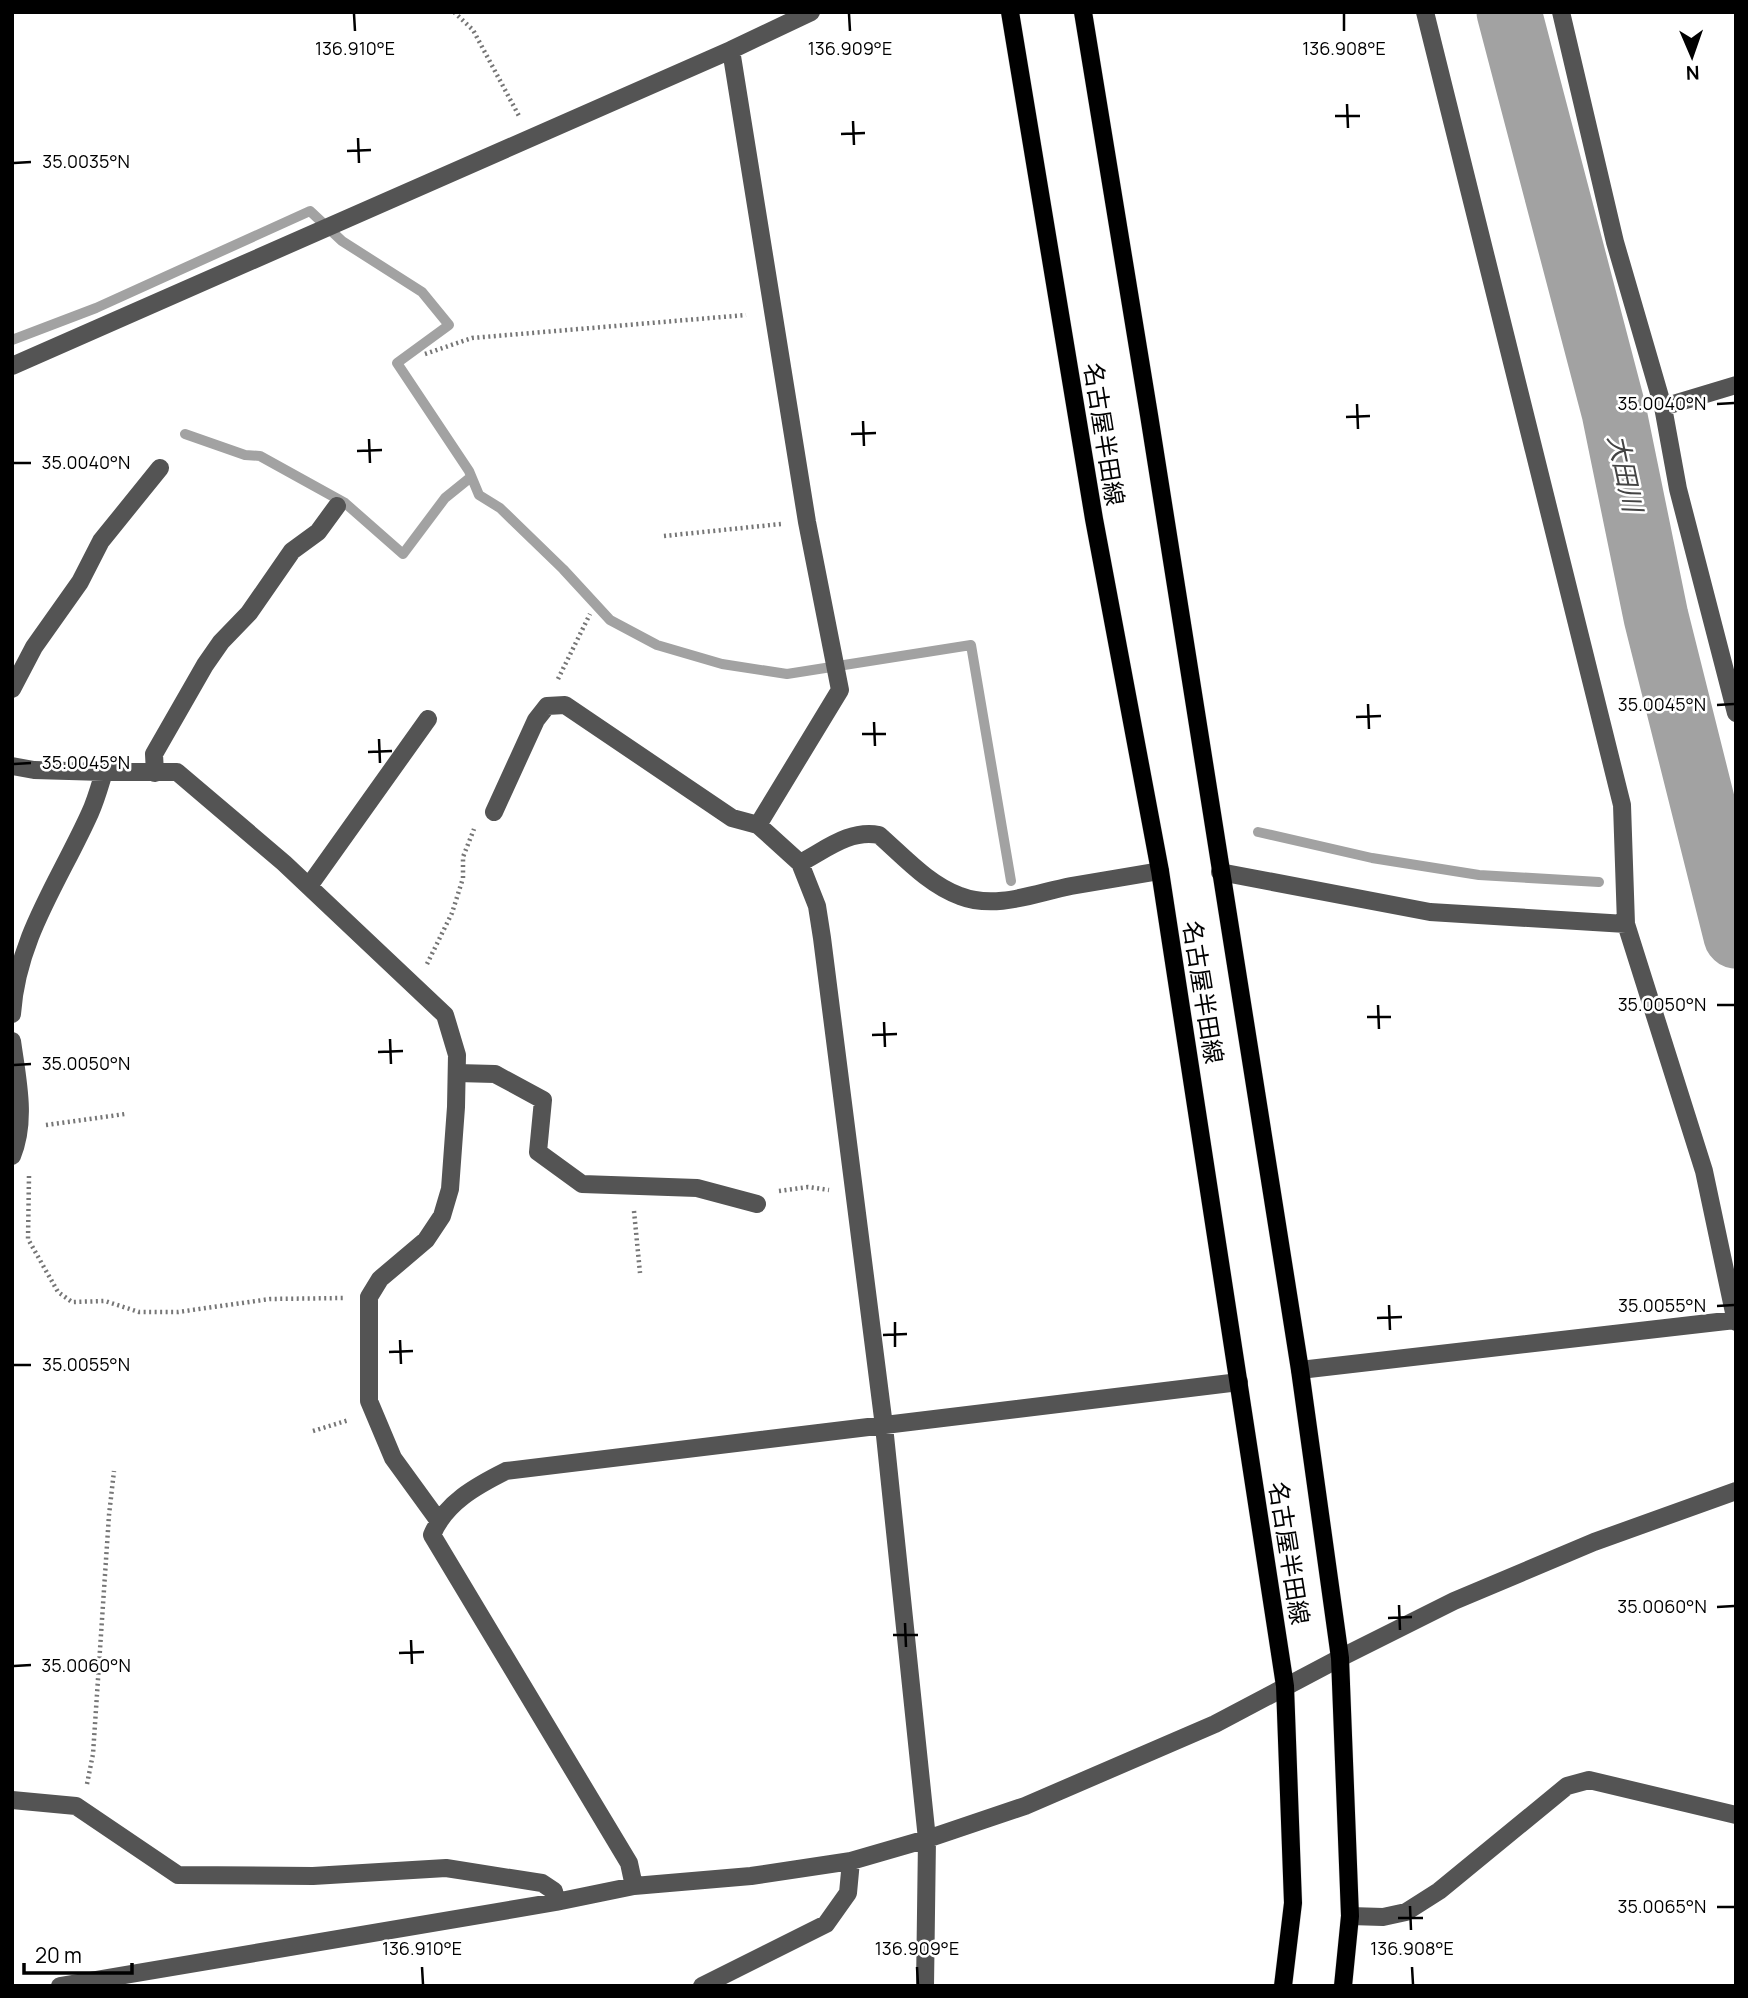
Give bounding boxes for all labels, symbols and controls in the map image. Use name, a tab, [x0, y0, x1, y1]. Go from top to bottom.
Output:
north arrow	[1657, 21, 1727, 91]
text: 136.910°E	[315, 36, 395, 60]
text: 136.909°E	[808, 36, 892, 60]
text: 136.908°E	[1302, 36, 1386, 60]
text: N	[1685, 60, 1700, 86]
text: 35.0035°N	[42, 149, 130, 173]
street label: 名古屋半田線	[1077, 360, 1133, 508]
text: 35.0040°N	[1618, 391, 1706, 415]
water label: 大田川	[1600, 431, 1652, 518]
text: 35.0040°N	[42, 450, 130, 474]
text: 35.0045°N	[1618, 692, 1706, 716]
text: 35.0045°N	[42, 750, 130, 774]
street label: 名古屋半田線	[1176, 918, 1232, 1066]
text: 35.0050°N	[1618, 992, 1706, 1016]
text: 35.0050°N	[42, 1051, 130, 1075]
text: 35.0055°N	[1618, 1293, 1706, 1317]
text: 35.0055°N	[42, 1352, 130, 1376]
street label: 名古屋半田線	[1262, 1479, 1318, 1627]
text: 35.0060°N	[1617, 1594, 1707, 1618]
text: 35.0060°N	[41, 1653, 131, 1677]
text: 35.0065°N	[1618, 1894, 1706, 1918]
scale bar	[24, 1932, 133, 1976]
text: 136.910°E	[382, 1936, 462, 1960]
text: 136.909°E	[875, 1936, 959, 1960]
text: 136.908°E	[1370, 1936, 1454, 1960]
text: 20 m	[35, 1941, 82, 1969]

